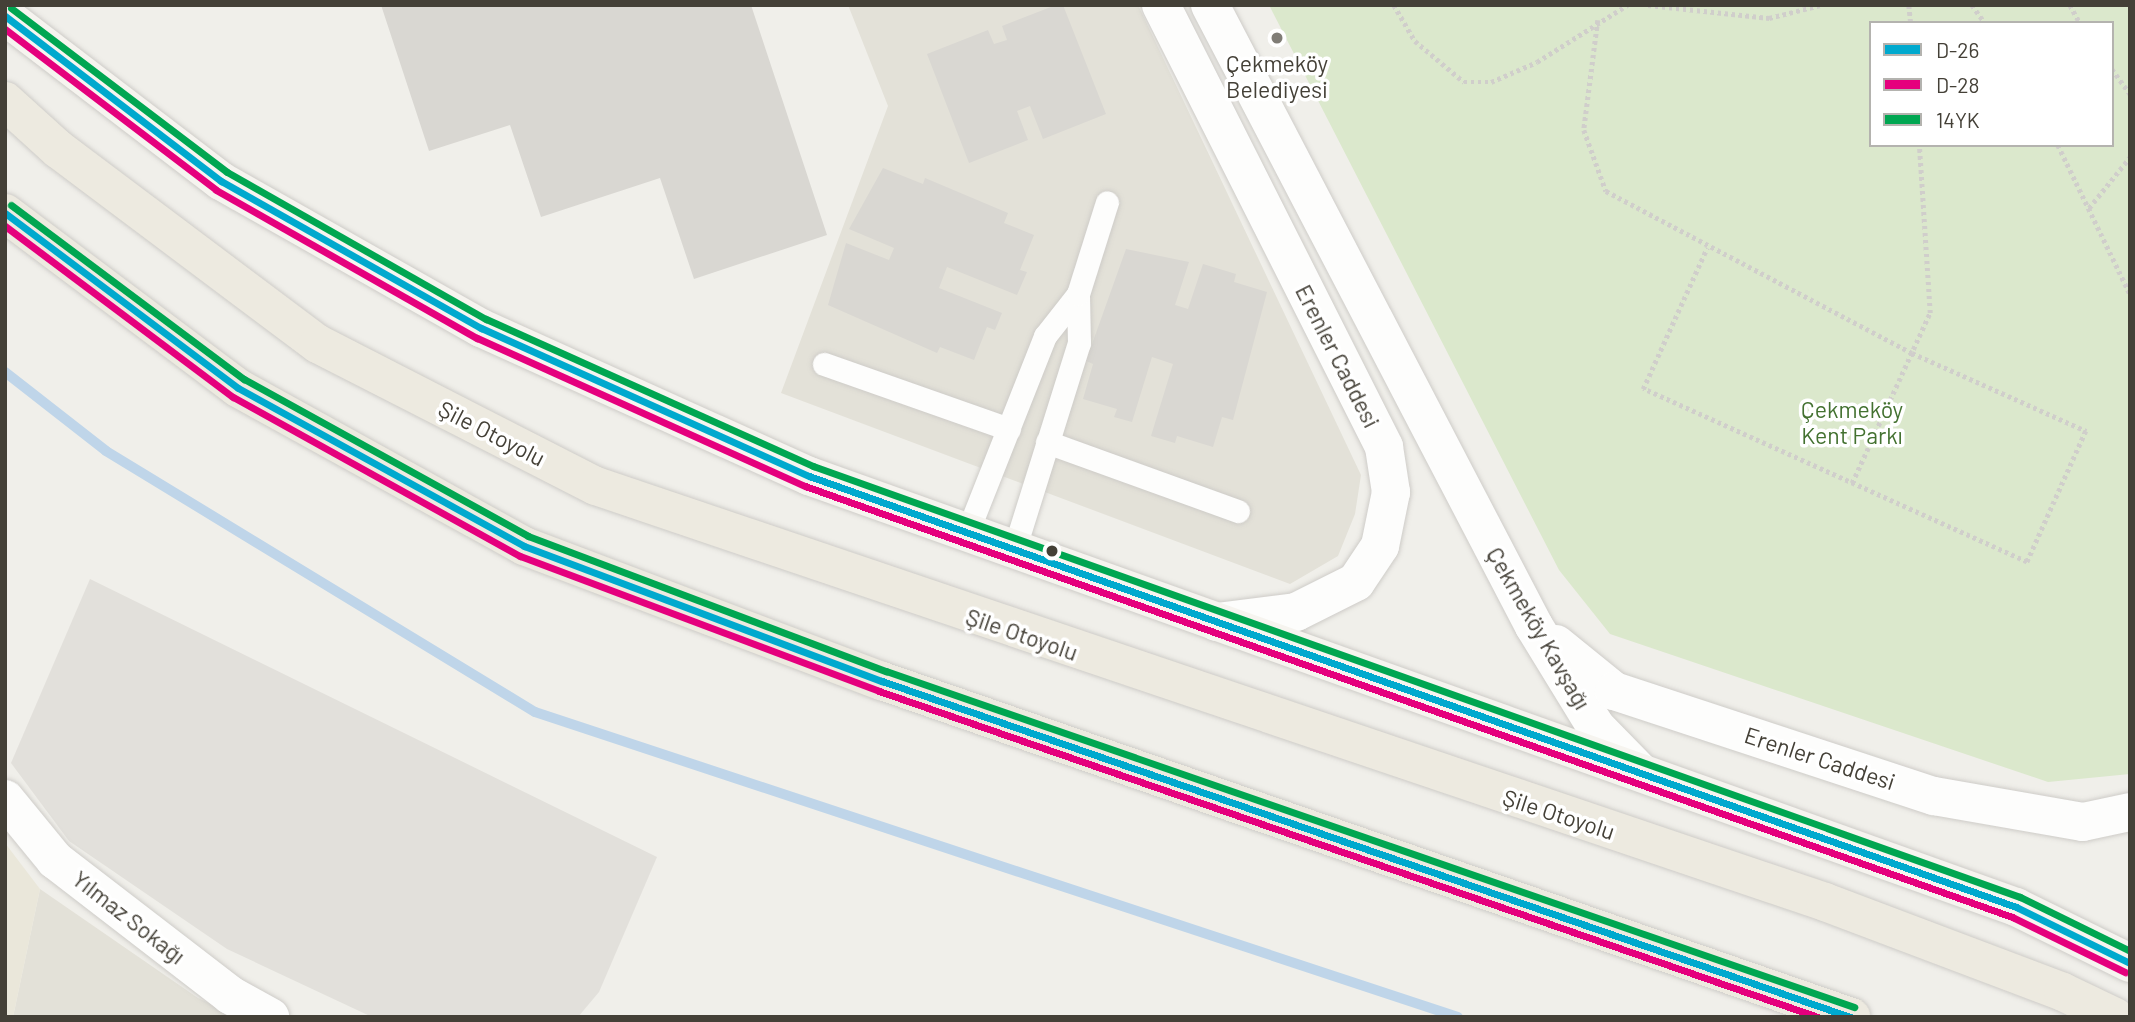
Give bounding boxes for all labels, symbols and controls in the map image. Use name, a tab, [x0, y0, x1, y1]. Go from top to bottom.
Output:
legend	[1869, 21, 2114, 147]
marker: Çekmeköy Belediyesi	[1269, 30, 1285, 46]
text: D-26	[1936, 37, 1979, 62]
place label: Çekmeköy Belediyesi	[1226, 49, 1328, 103]
text: D-28	[1936, 72, 1979, 97]
text: 14YK	[1936, 107, 1980, 132]
street label: Erenler Caddesi	[1290, 280, 1386, 432]
street label: Şile Otoyolu	[434, 394, 550, 472]
park label: Çekmeköy Kent Parkı	[1801, 395, 1903, 449]
street label: Çekmeköy Kavşağı	[1481, 542, 1597, 714]
unlabelled marker	[1045, 544, 1059, 558]
street label: Şile Otoyolu	[963, 602, 1081, 666]
street label: Erenler Caddesi	[1741, 721, 1899, 795]
street label: Şile Otoyolu	[1499, 783, 1619, 845]
street label: Yılmaz Sokağı	[67, 865, 191, 969]

